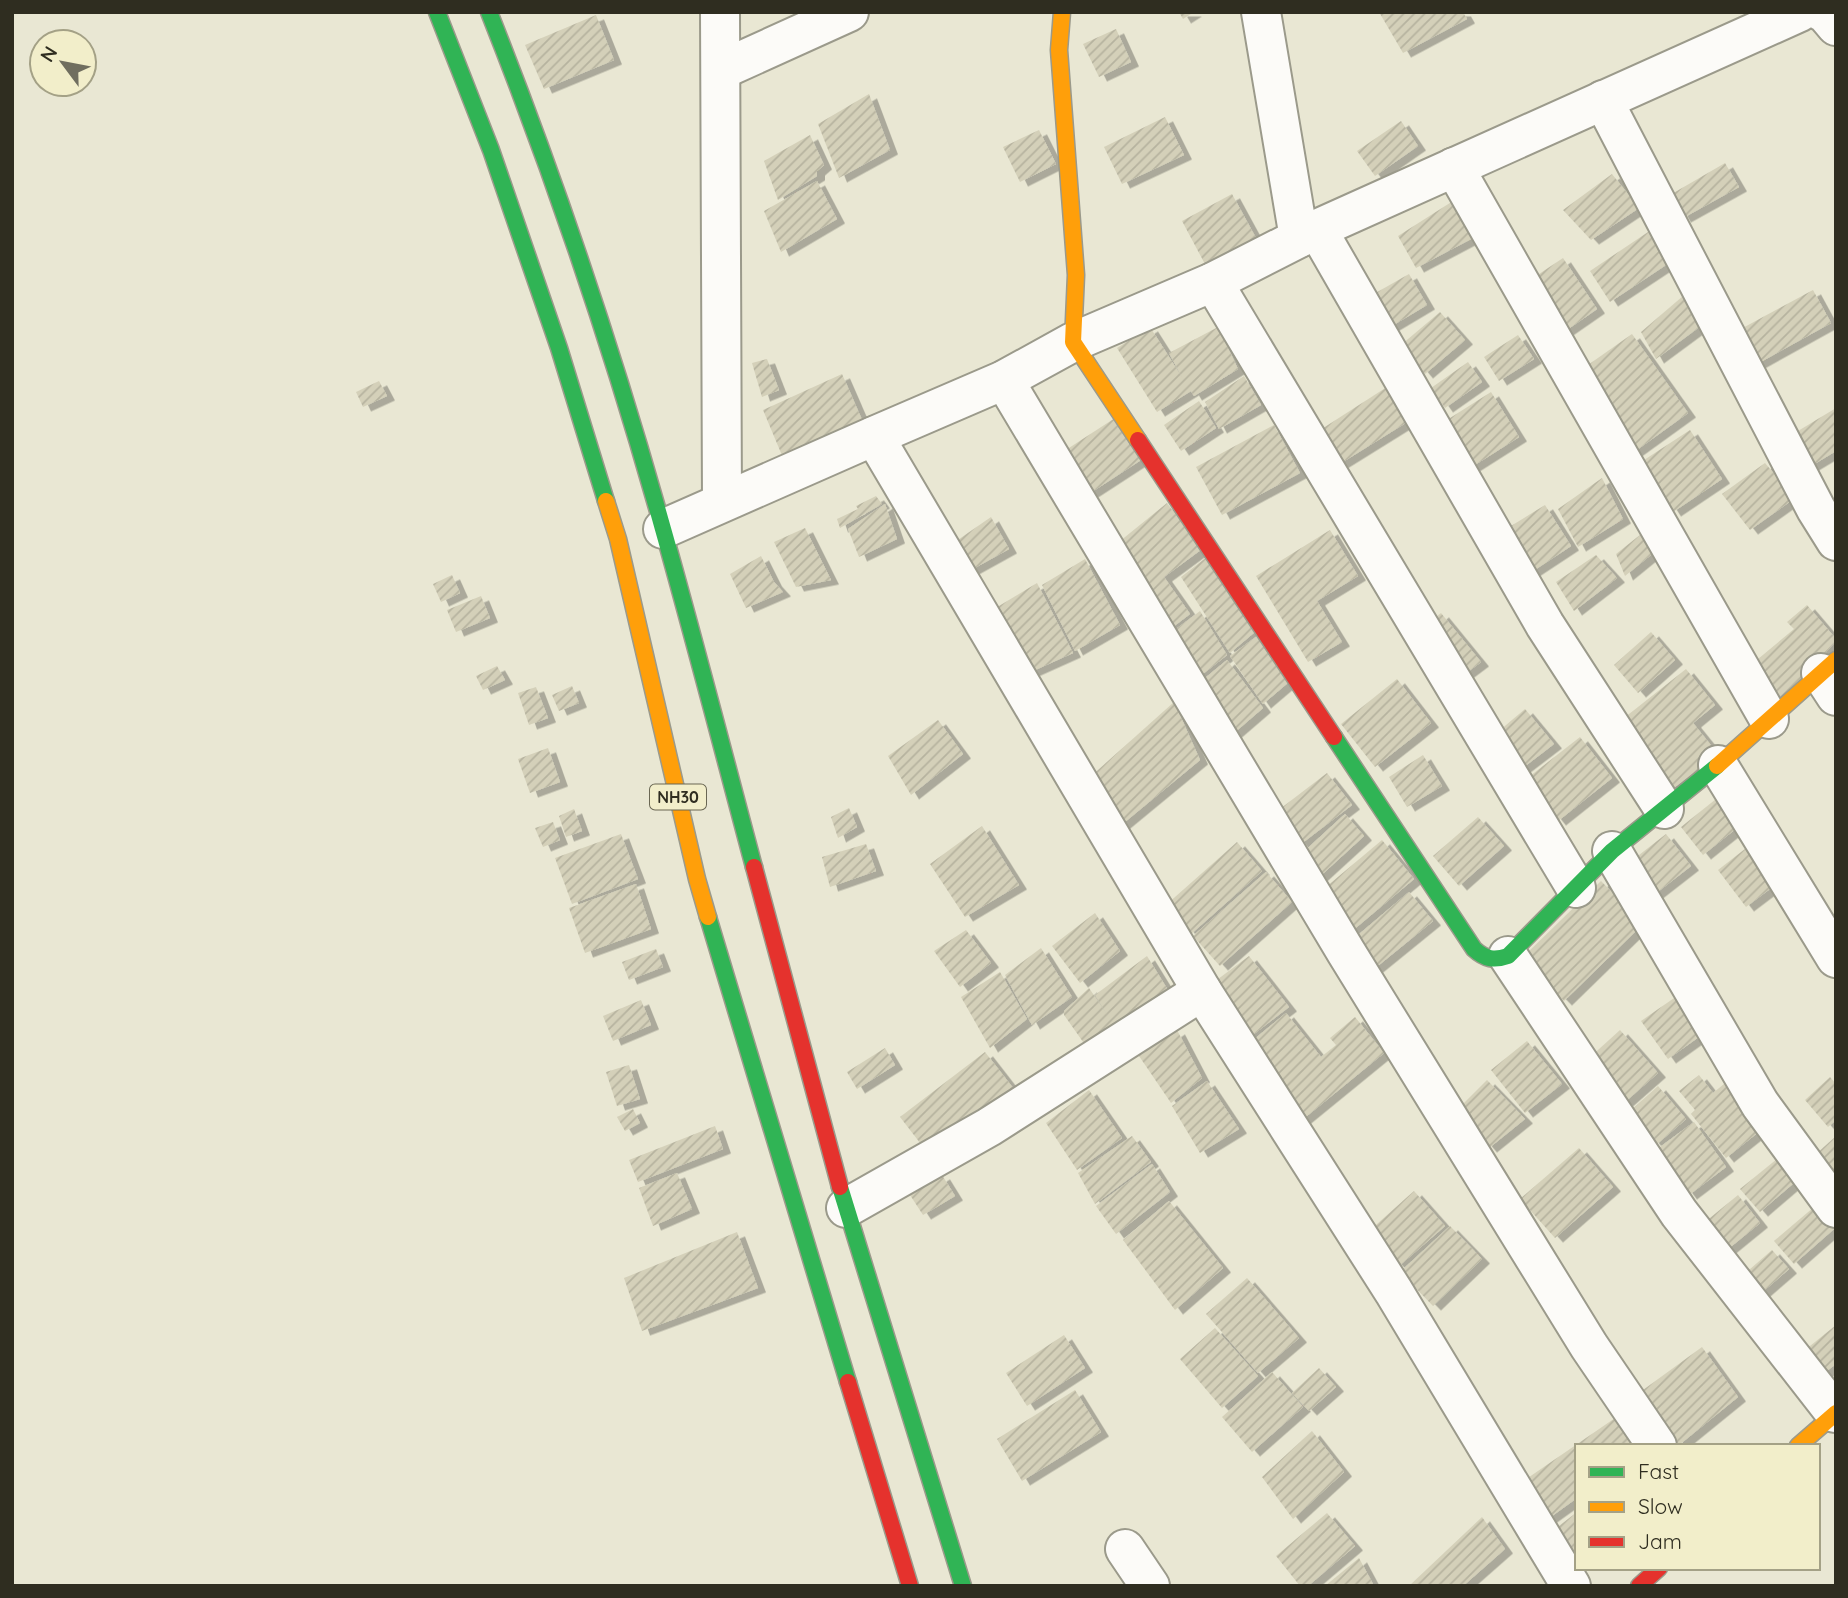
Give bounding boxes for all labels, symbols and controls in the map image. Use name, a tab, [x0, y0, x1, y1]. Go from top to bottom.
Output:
north arrow	[28, 28, 98, 98]
text: N	[35, 42, 62, 66]
road number: NH30	[650, 784, 706, 810]
legend	[1575, 1444, 1820, 1570]
text: Fast	[1638, 1458, 1679, 1484]
text: Slow	[1638, 1493, 1683, 1519]
text: Jam	[1638, 1528, 1682, 1554]

